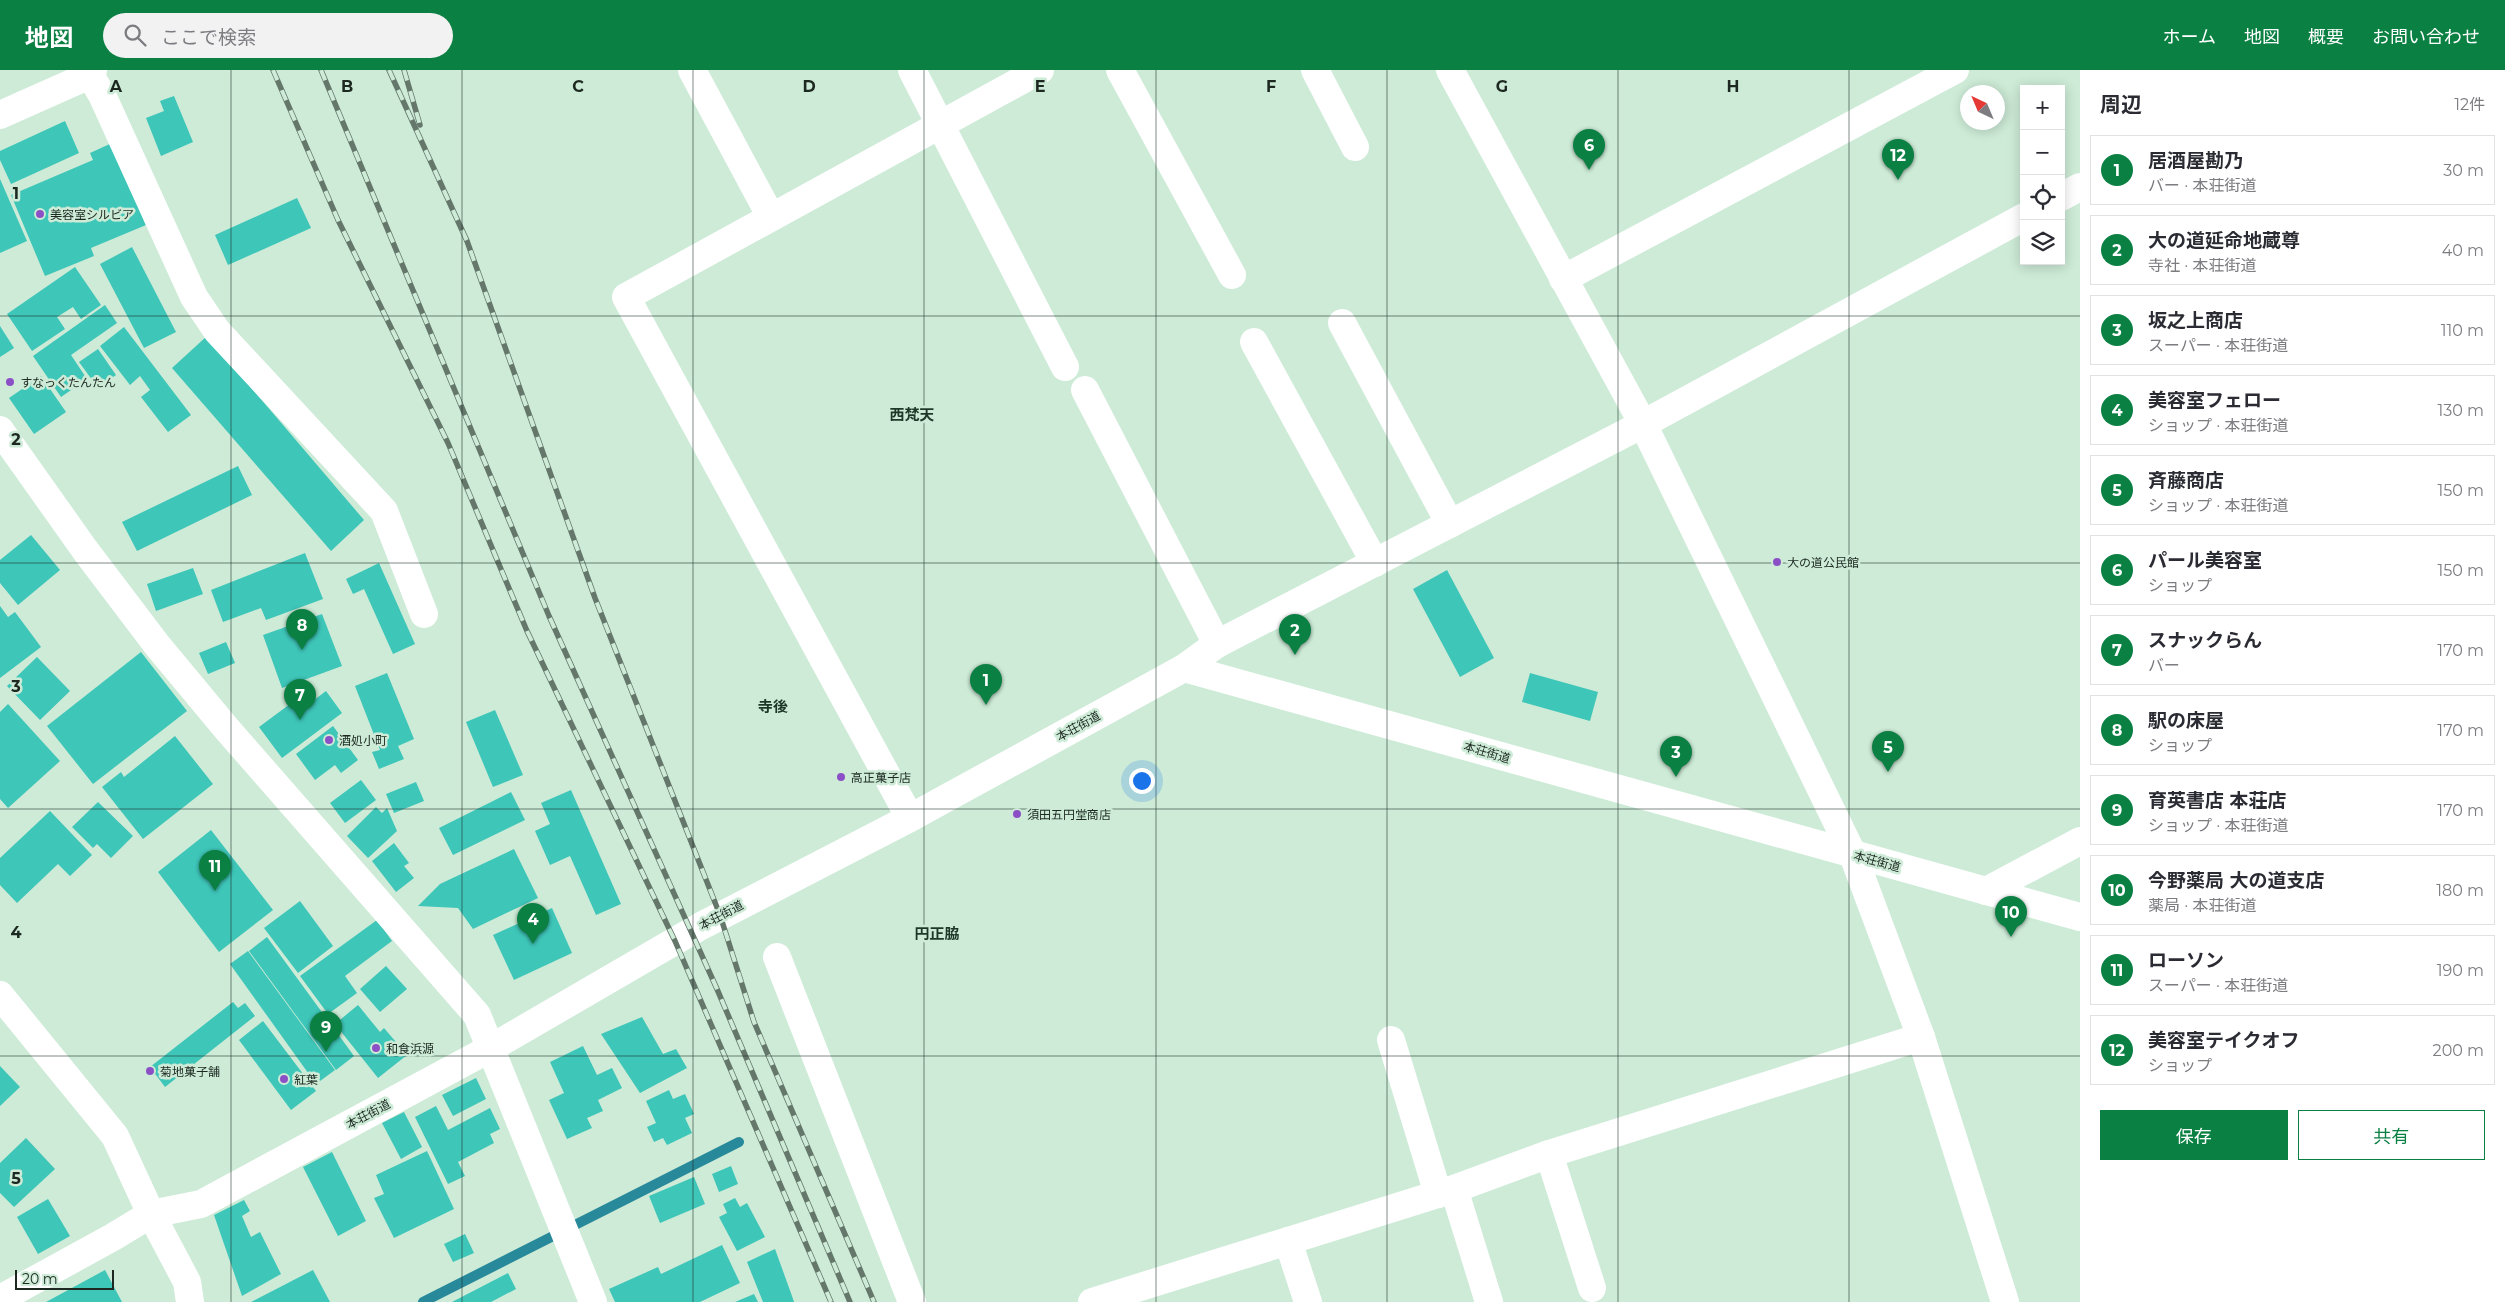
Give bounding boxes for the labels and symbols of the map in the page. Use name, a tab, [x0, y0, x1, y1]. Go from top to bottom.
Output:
text: A	[109, 77, 123, 96]
text: B	[341, 77, 353, 96]
text: C	[572, 77, 584, 96]
text: D	[802, 77, 816, 96]
text: E	[1035, 77, 1045, 96]
text: F	[1266, 77, 1276, 96]
text: G	[1496, 77, 1508, 96]
text: H	[1727, 77, 1739, 96]
north arrow	[1960, 85, 2005, 130]
pin: 6	[1573, 129, 1605, 170]
pin: 12	[1882, 139, 1914, 180]
text: 1	[13, 184, 19, 203]
place label: 美容室シルビア	[50, 207, 134, 222]
marker: 美容室シルビア	[34, 208, 46, 220]
place label: すなっくたんたん	[20, 375, 116, 390]
marker: すなっくたんたん	[4, 376, 16, 388]
district label: 西梵天	[889, 405, 935, 424]
text: 2	[11, 430, 21, 449]
place label: 大の道公民館	[1787, 555, 1859, 570]
marker: 大の道公民館	[1771, 556, 1783, 568]
pin: 8	[286, 609, 318, 650]
pin: 2	[1279, 614, 1311, 655]
pin: 1	[970, 664, 1002, 705]
text: 3	[10, 677, 21, 696]
pin: 7	[284, 679, 316, 720]
district label: 寺後	[758, 697, 788, 716]
street label: 本荘街道	[1053, 708, 1103, 744]
pin: 5	[1872, 731, 1904, 772]
place label: 酒処小町	[339, 733, 387, 748]
marker: 酒処小町	[323, 734, 335, 746]
pin: 3	[1660, 736, 1692, 777]
street label: 本荘街道	[1462, 738, 1512, 766]
your location	[1129, 768, 1155, 794]
place label: 高正菓子店	[851, 770, 911, 785]
marker: 高正菓子店	[835, 771, 847, 783]
place label: 須田五円堂商店	[1027, 807, 1111, 822]
marker: 須田五円堂商店	[1011, 808, 1023, 820]
street label: 本荘街道	[1852, 848, 1902, 874]
pin: 11	[199, 850, 231, 891]
pin: 10	[1995, 896, 2027, 937]
street label: 本荘街道	[696, 897, 746, 933]
pin: 4	[517, 903, 549, 944]
text: 4	[10, 923, 22, 942]
district label: 円正脇	[914, 924, 960, 943]
pin: 9	[310, 1011, 342, 1052]
place label: 和食浜源	[386, 1041, 434, 1056]
marker: 和食浜源	[370, 1042, 382, 1054]
place label: 菊地菓子舗	[160, 1064, 220, 1079]
marker: 菊地菓子舗	[144, 1065, 156, 1077]
place label: 紅葉	[294, 1072, 318, 1087]
marker: 紅葉	[278, 1073, 290, 1085]
street label: 本荘街道	[343, 1096, 393, 1132]
text: 5	[11, 1169, 21, 1188]
scale bar	[15, 1267, 114, 1290]

